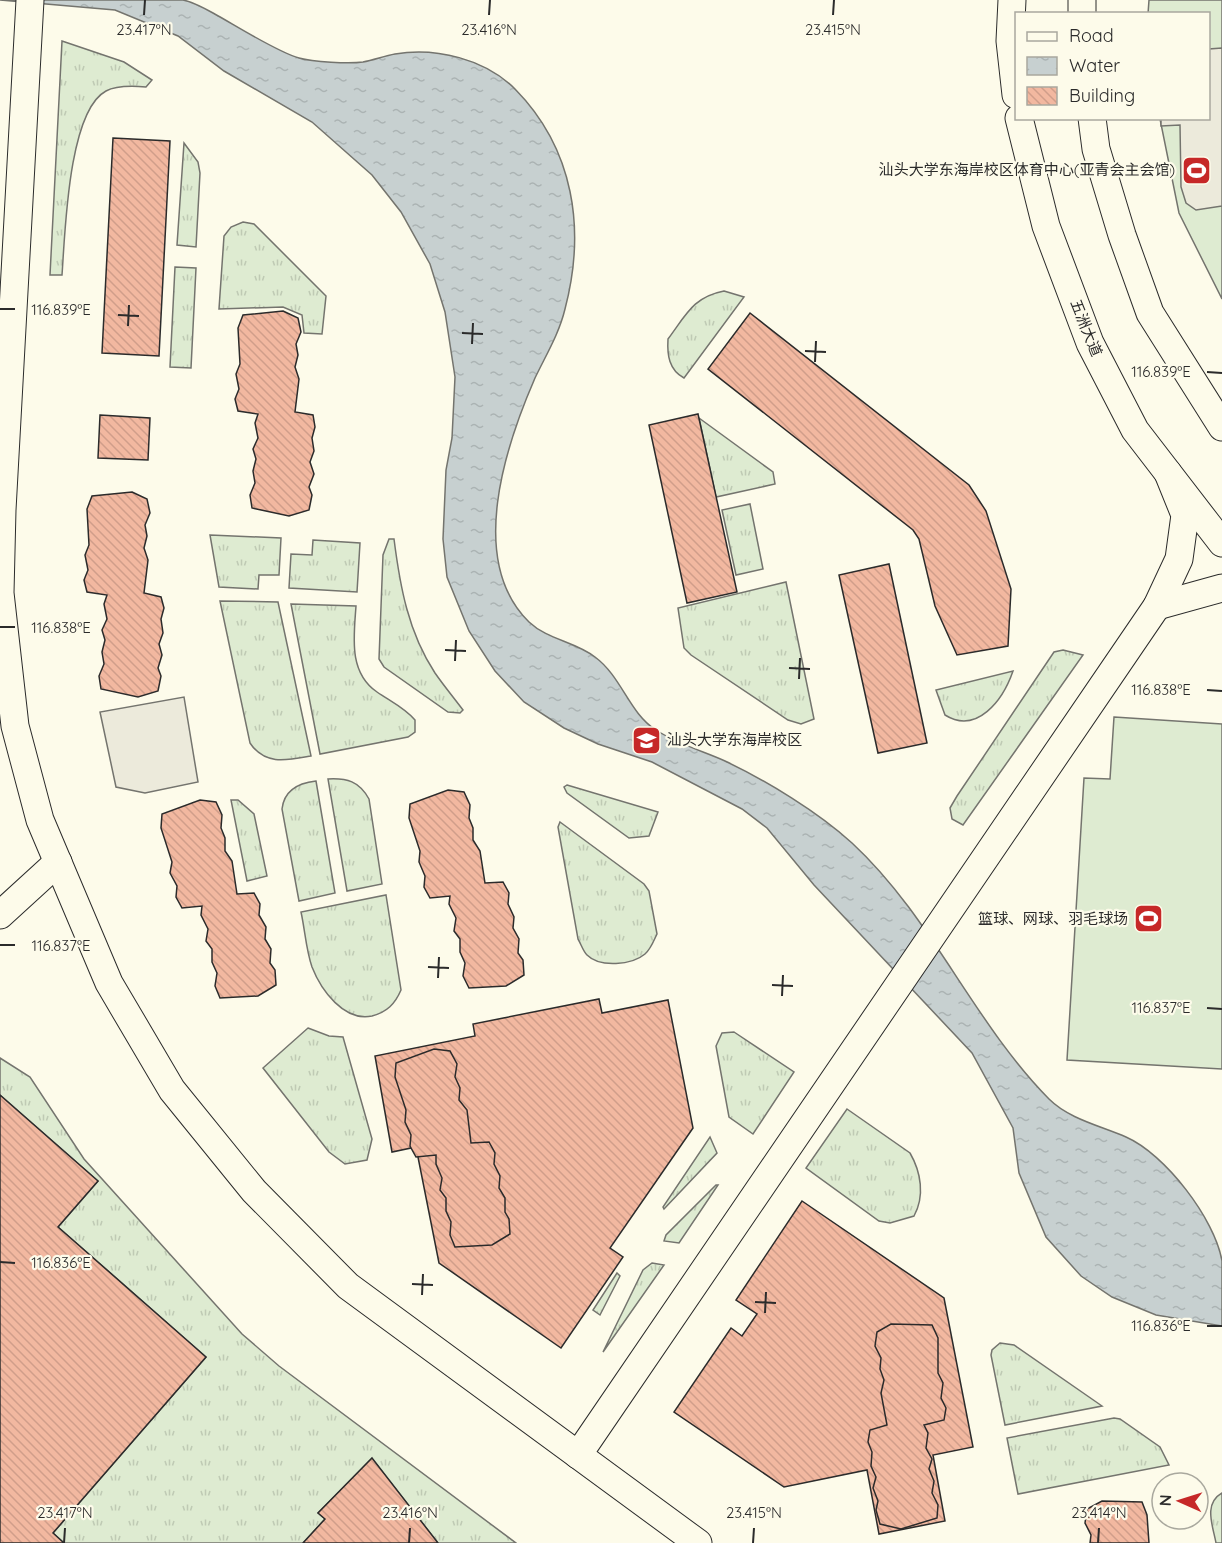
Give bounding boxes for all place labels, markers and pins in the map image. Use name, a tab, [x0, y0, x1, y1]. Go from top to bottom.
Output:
sports icon: 汕头大学东海岸校区体育中心(亚青会主会馆)	[1180, 154, 1212, 186]
place label: 汕头大学东海岸校区体育中心(亚青会主会馆)	[879, 160, 1175, 179]
school or university icon: 汕头大学东海岸校区	[630, 724, 662, 756]
place label: 汕头大学东海岸校区	[667, 730, 802, 749]
sports icon: 篮球、网球、羽毛球场	[1133, 903, 1165, 935]
place label: 篮球、网球、羽毛球场	[978, 909, 1128, 928]

